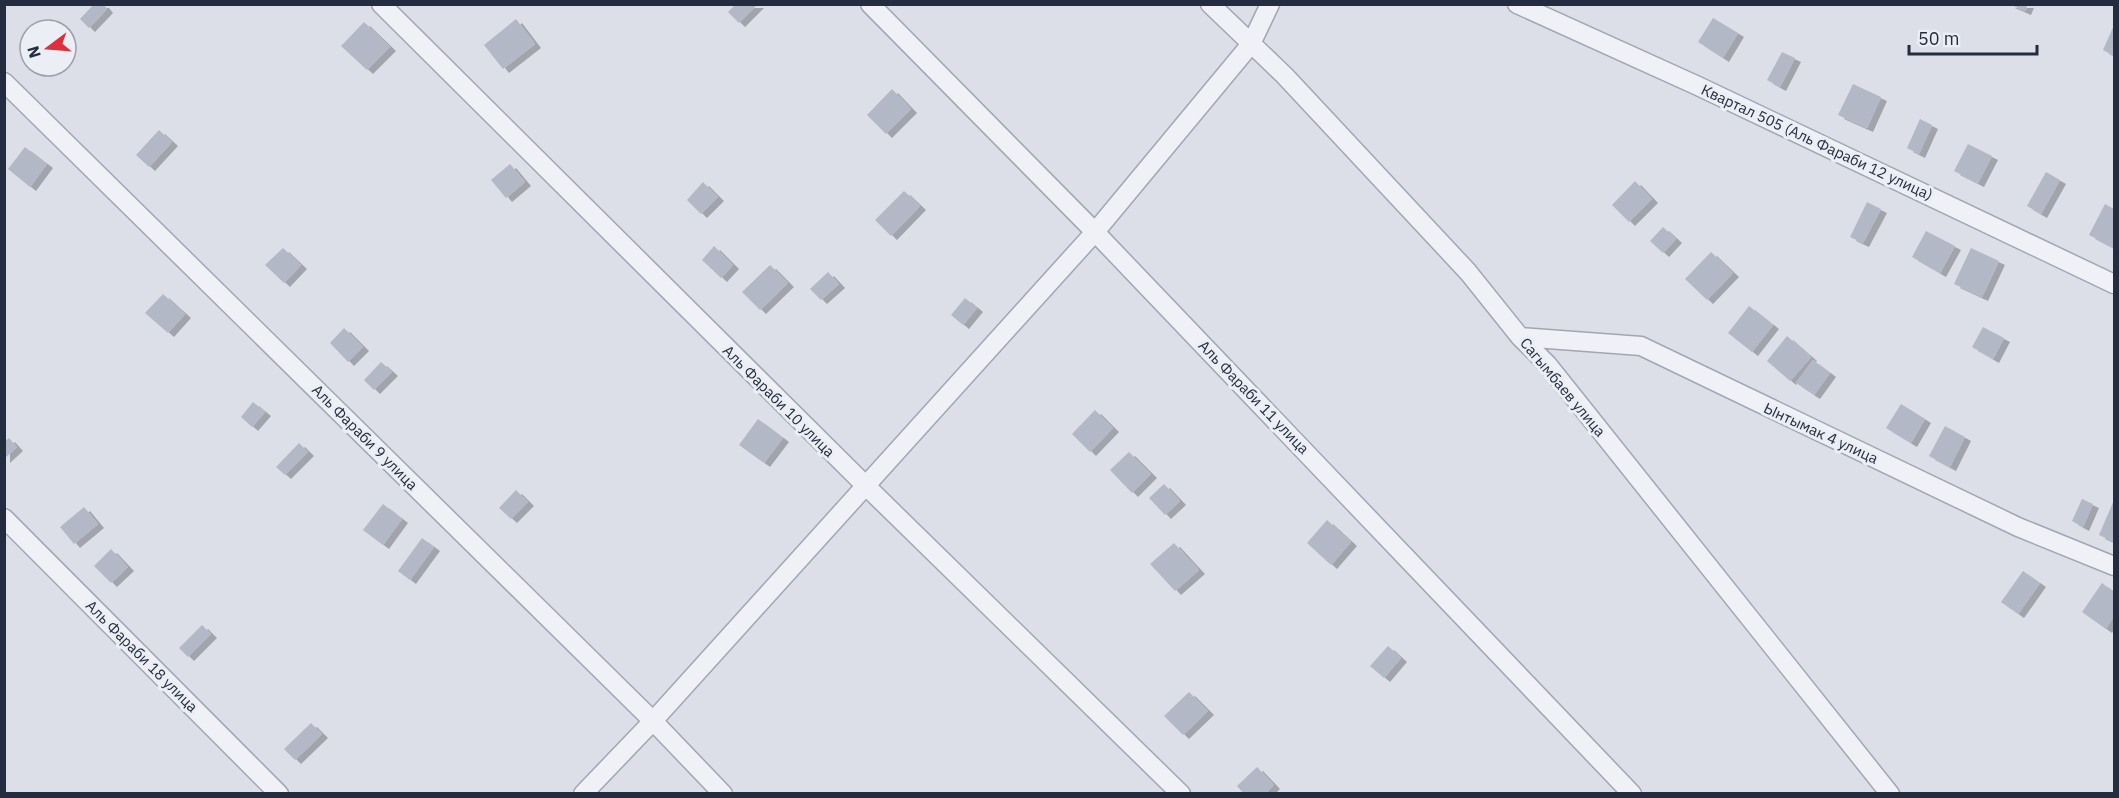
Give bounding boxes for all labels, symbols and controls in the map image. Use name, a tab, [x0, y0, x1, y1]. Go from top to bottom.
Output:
north arrow	[18, 18, 78, 78]
scale bar	[1909, 18, 2036, 56]
text: 50 m	[1918, 27, 1960, 50]
text: N	[22, 44, 45, 60]
street label: Квартал 505 (Аль Фараби 12 улица)	[1698, 80, 1936, 204]
street label: Сагымбаев улица	[1516, 334, 1610, 440]
street label: Аль Фараби 11 улица	[1195, 336, 1313, 458]
street label: Аль Фараби 10 улица	[719, 341, 839, 461]
street label: Аль Фараби 9 улица	[308, 380, 422, 494]
street label: Ынтымак 4 улица	[1761, 398, 1881, 468]
street label: Аль Фараби 18 улица	[82, 596, 202, 716]

